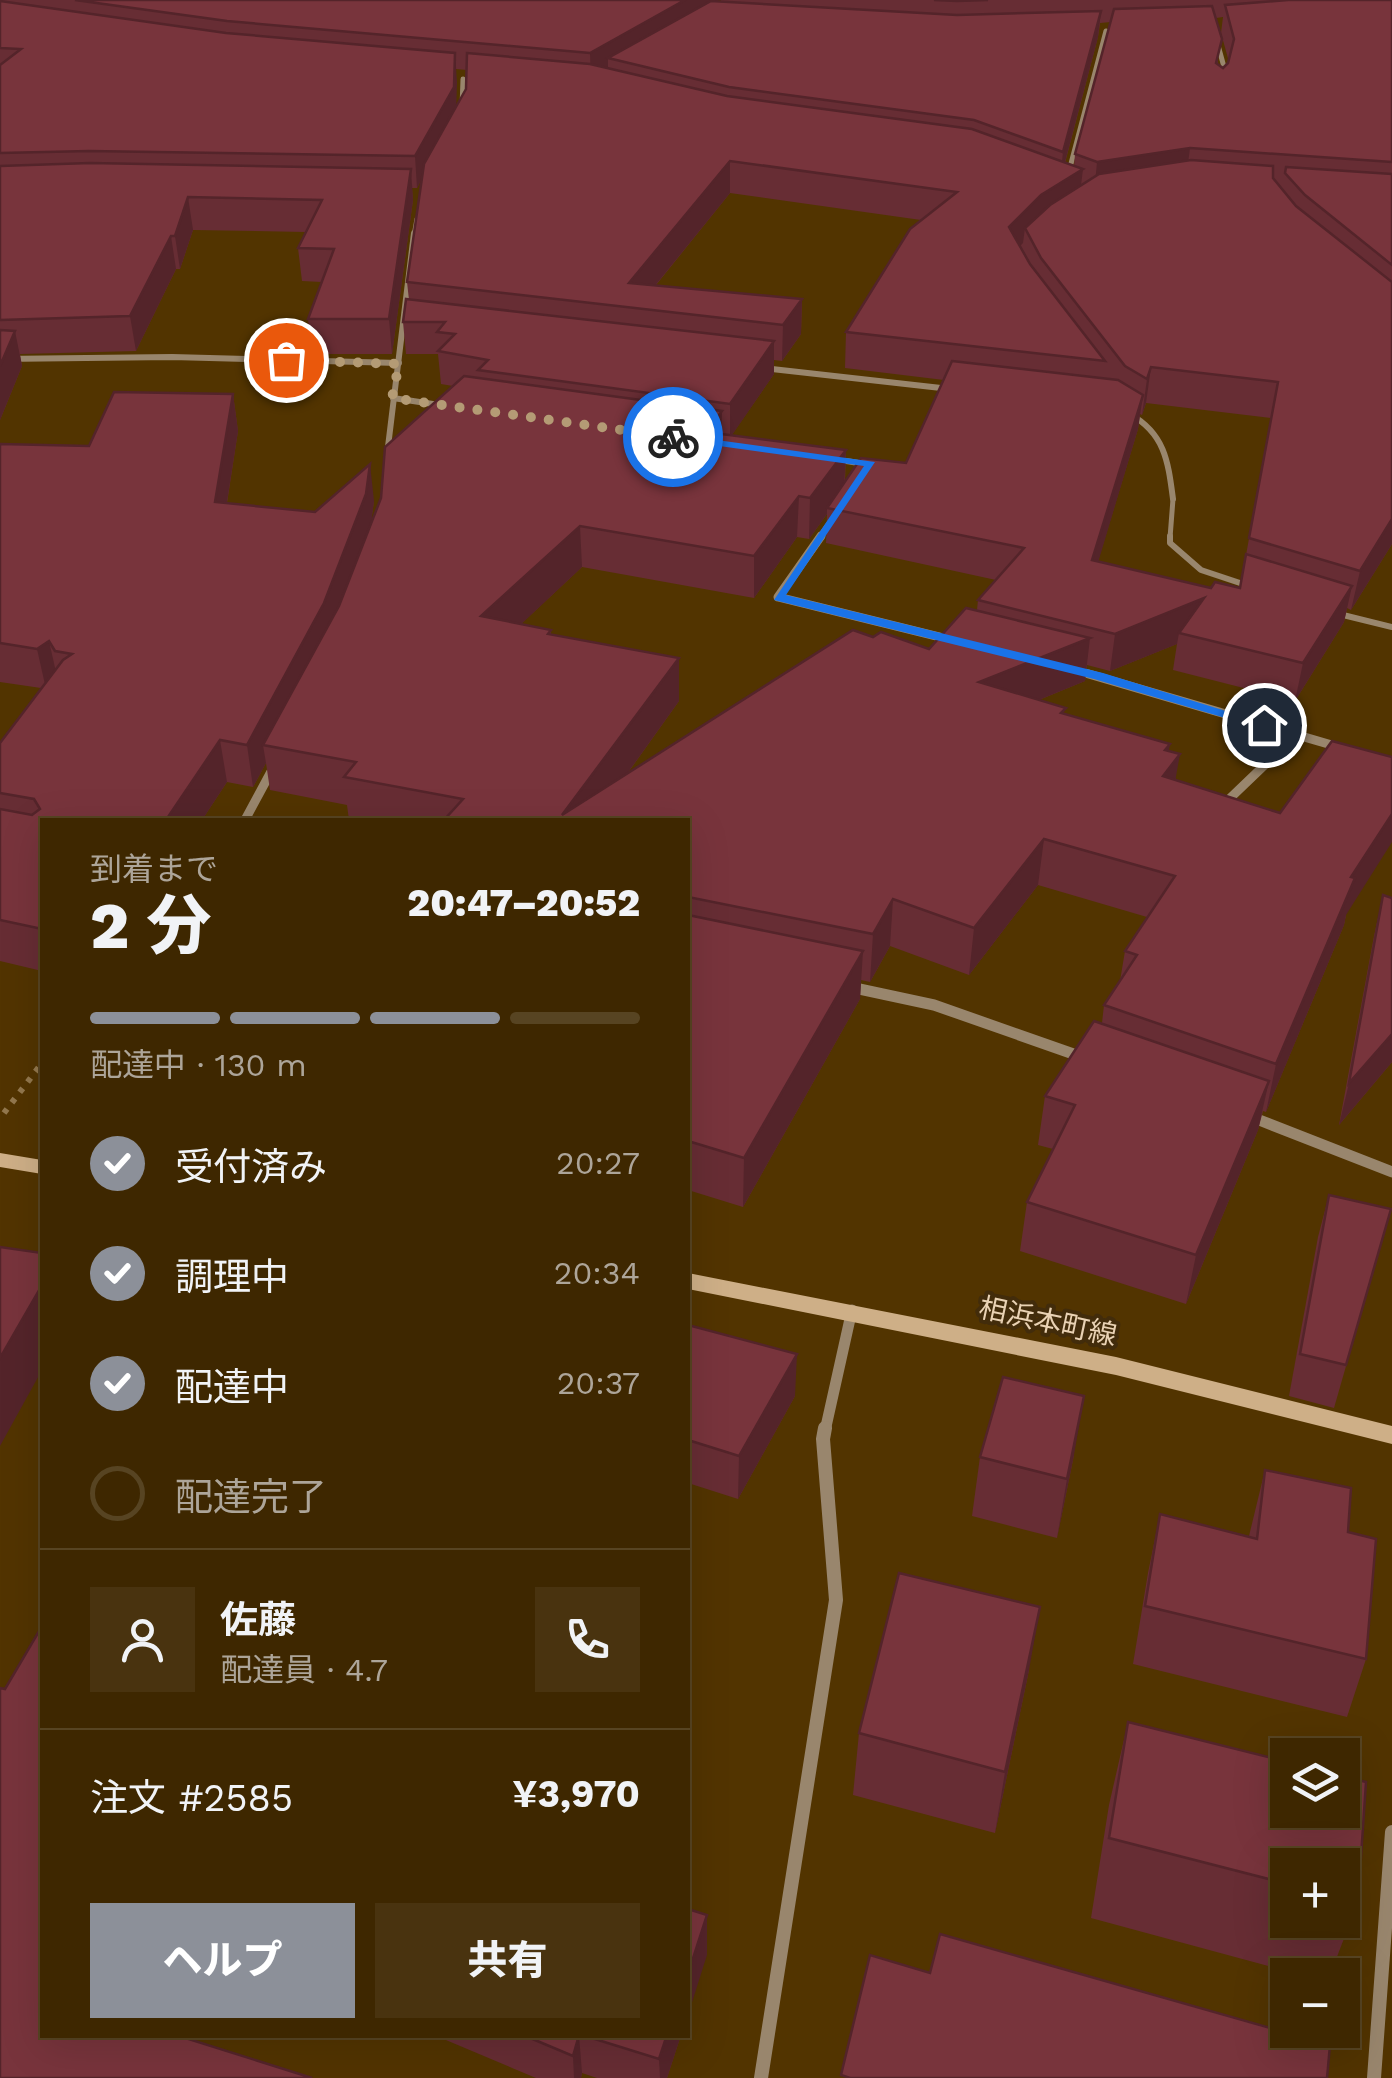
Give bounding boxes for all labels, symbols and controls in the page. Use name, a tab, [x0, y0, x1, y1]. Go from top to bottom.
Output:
pin	[244, 318, 329, 403]
icon: bag	[259, 333, 314, 388]
courier	[623, 387, 723, 487]
icon: bike	[646, 410, 701, 465]
pin	[1222, 683, 1307, 768]
icon: home	[1237, 698, 1292, 753]
text: 到着まで	[90, 850, 218, 888]
text: 20:47–20:52	[407, 881, 640, 925]
text: 2 分	[90, 888, 211, 964]
text: 配達中 · 130 m	[90, 1046, 307, 1084]
icon: check	[90, 1136, 145, 1191]
text: 20:27	[556, 1144, 640, 1182]
text: 受付済み	[175, 1145, 327, 1189]
icon: check	[90, 1246, 145, 1301]
text: 20:34	[554, 1254, 640, 1292]
text: 調理中	[175, 1255, 289, 1299]
street label: 相浜本町線	[976, 1291, 1120, 1352]
icon: check	[90, 1356, 145, 1411]
text: 20:37	[557, 1364, 640, 1402]
text: 配達中	[175, 1365, 289, 1409]
text: 配達完了	[175, 1475, 327, 1519]
button: person	[90, 1587, 195, 1692]
button: phone	[535, 1587, 640, 1692]
text: 佐藤	[220, 1598, 296, 1642]
text: 配達員 · 4.7	[220, 1651, 388, 1689]
map controls	[1270, 1738, 1360, 2048]
button: layers	[1270, 1738, 1360, 1828]
text: ¥3,970	[512, 1772, 640, 1816]
text: 注文 #2585	[90, 1776, 293, 1820]
button: +	[1270, 1848, 1360, 1938]
button: ヘルプ	[90, 1903, 355, 2018]
button: 共有	[375, 1903, 640, 2018]
button: −	[1270, 1958, 1360, 2048]

